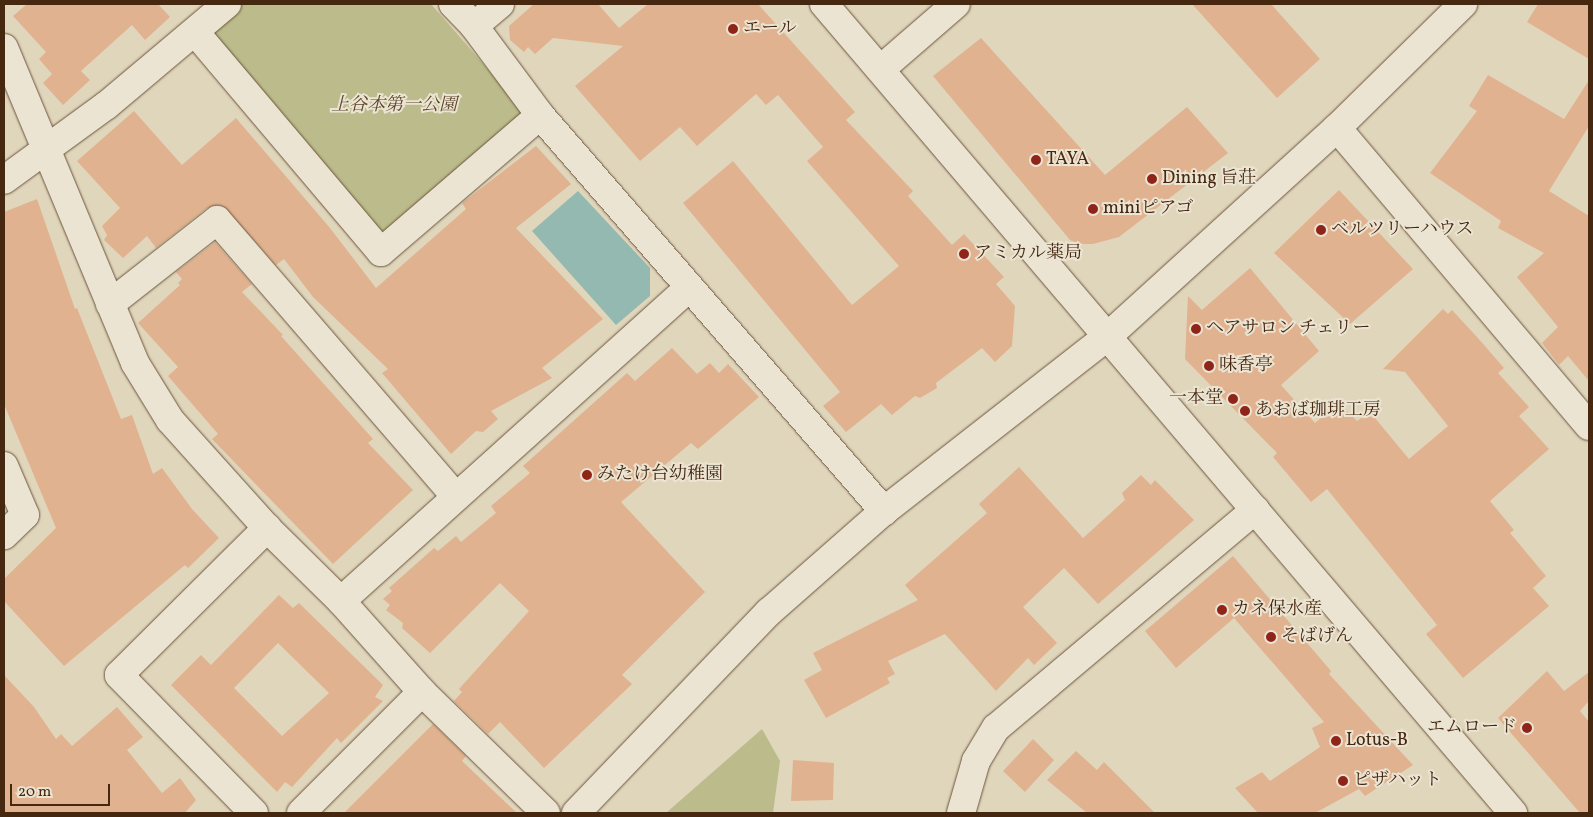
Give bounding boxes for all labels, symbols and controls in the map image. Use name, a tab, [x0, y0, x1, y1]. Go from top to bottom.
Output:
place label: エール	[743, 18, 797, 40]
marker: エール	[727, 23, 739, 35]
park label: 上谷本第一公園	[331, 95, 457, 117]
place label: TAYA	[1046, 149, 1089, 171]
marker: TAYA	[1030, 154, 1042, 166]
place label: Dining 旨荘	[1162, 168, 1256, 190]
marker: Dining 旨荘	[1146, 173, 1158, 185]
place label: miniピアゴ	[1103, 198, 1195, 220]
marker: miniピアゴ	[1087, 203, 1099, 215]
place label: ベルツリーハウス	[1331, 219, 1475, 241]
marker: ベルツリーハウス	[1315, 224, 1327, 236]
place label: アミカル薬局	[974, 243, 1082, 265]
marker: アミカル薬局	[958, 248, 970, 260]
place label: ヘアサロン チェリー	[1206, 318, 1372, 340]
marker: ヘアサロン チェリー	[1190, 323, 1202, 335]
place label: 味香亭	[1219, 355, 1273, 377]
marker: 味香亭	[1203, 360, 1215, 372]
place label: 一本堂	[1169, 388, 1223, 410]
marker: 一本堂	[1227, 393, 1239, 405]
place label: あおば珈琲工房	[1255, 400, 1381, 422]
marker: あおば珈琲工房	[1239, 405, 1251, 417]
place label: みたけ台幼稚園	[597, 464, 723, 486]
marker: みたけ台幼稚園	[581, 469, 593, 481]
place label: カネ保水産	[1232, 599, 1322, 621]
marker: カネ保水産	[1216, 604, 1228, 616]
place label: そばげん	[1281, 626, 1353, 648]
marker: そばげん	[1265, 631, 1277, 643]
place label: エムロード	[1427, 717, 1517, 739]
marker: エムロード	[1521, 722, 1533, 734]
place label: Lotus-B	[1346, 730, 1408, 752]
marker: Lotus-B	[1330, 735, 1342, 747]
place label: ピザハット	[1353, 770, 1443, 792]
scale bar	[12, 774, 112, 806]
marker: ピザハット	[1337, 775, 1349, 787]
text: 20 m	[18, 782, 51, 803]

